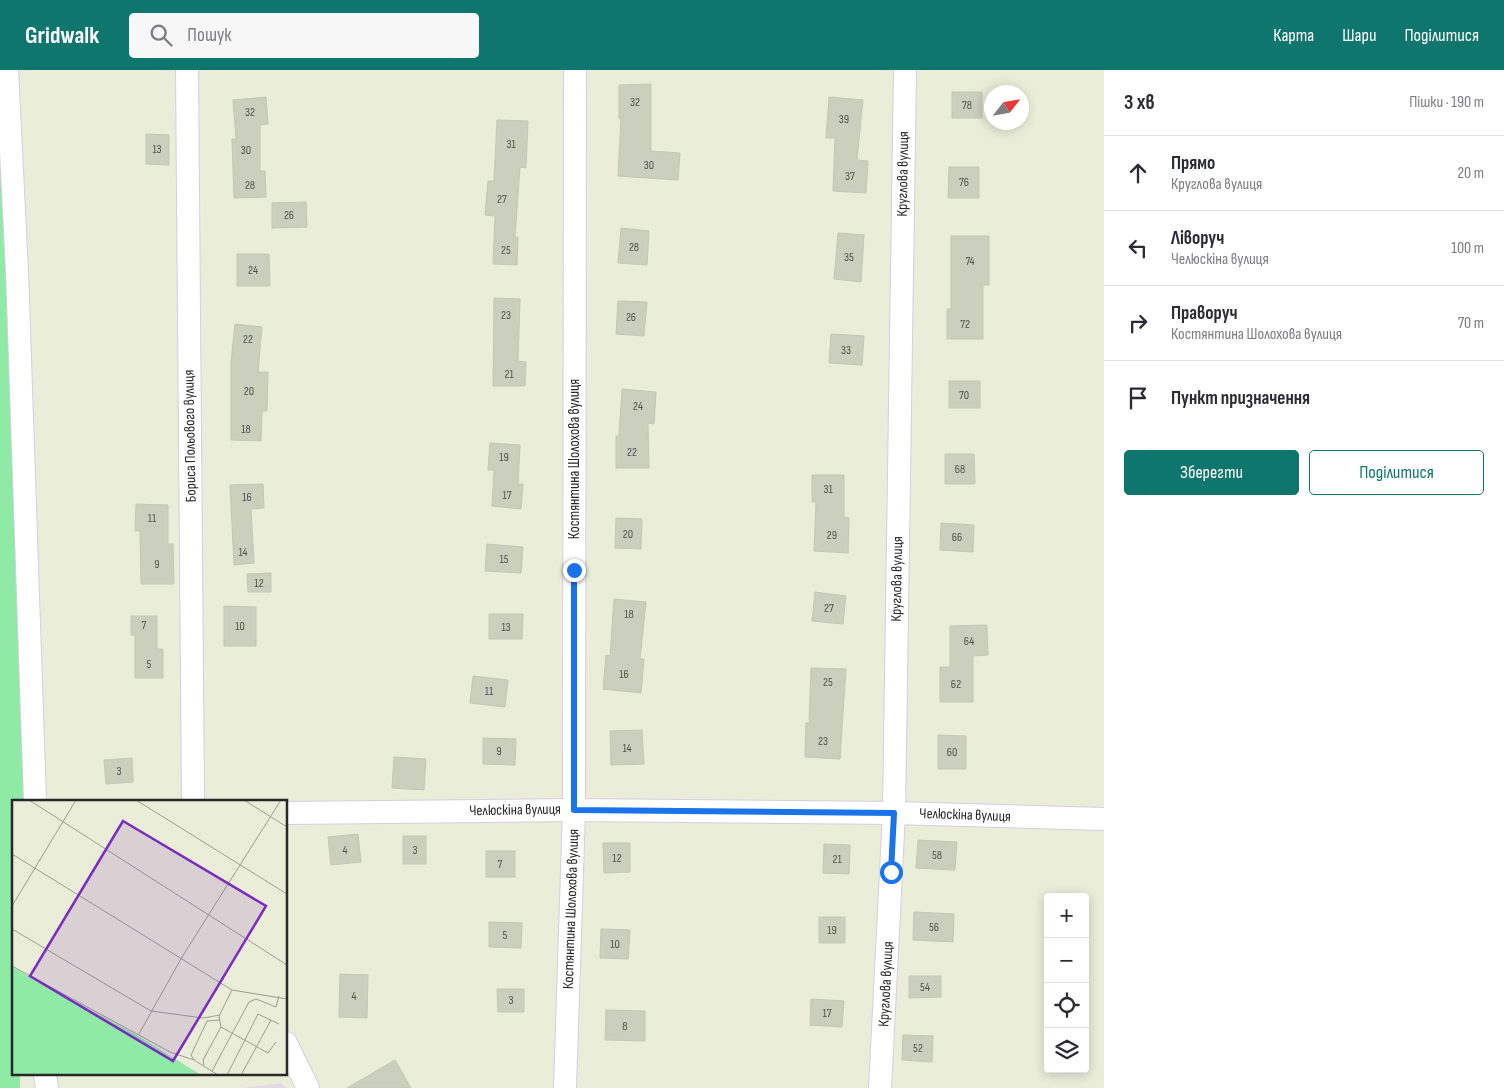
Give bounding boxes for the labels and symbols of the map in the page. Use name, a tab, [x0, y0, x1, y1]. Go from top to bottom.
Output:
north arrow	[984, 85, 1029, 130]
house number: 32	[630, 95, 640, 110]
house number: 78	[962, 98, 972, 113]
house number: 32	[245, 105, 255, 120]
house number: 39	[839, 112, 849, 127]
street label: Круглова вулиця	[893, 131, 913, 217]
house number: 31	[506, 137, 516, 152]
house number: 13	[152, 142, 162, 157]
house number: 30	[241, 143, 251, 158]
house number: 30	[644, 158, 654, 173]
house number: 37	[845, 169, 855, 184]
house number: 76	[959, 175, 969, 190]
house number: 28	[245, 178, 255, 193]
house number: 27	[497, 192, 507, 207]
house number: 26	[284, 208, 294, 223]
house number: 28	[629, 240, 639, 255]
house number: 25	[501, 243, 511, 258]
house number: 35	[844, 250, 854, 265]
house number: 74	[965, 254, 975, 269]
house number: 24	[248, 263, 258, 278]
house number: 23	[501, 308, 511, 323]
house number: 26	[626, 310, 636, 325]
house number: 72	[960, 317, 970, 332]
house number: 22	[243, 332, 253, 347]
house number: 33	[841, 343, 851, 358]
house number: 21	[504, 367, 514, 382]
street label: Бориса Польового вулиця	[179, 369, 201, 502]
street label: Костянтина Шолохова вулиця	[565, 379, 584, 539]
house number: 20	[244, 384, 254, 399]
house number: 70	[959, 388, 969, 403]
house number: 24	[633, 399, 643, 414]
house number: 18	[241, 422, 251, 437]
house number: 22	[627, 445, 637, 460]
house number: 19	[499, 450, 509, 465]
house number: 68	[955, 462, 965, 477]
house number: 31	[823, 482, 833, 497]
house number: 17	[503, 488, 512, 503]
house number: 16	[242, 490, 252, 505]
house number: 11	[148, 511, 157, 526]
house number: 20	[623, 527, 633, 542]
house number: 29	[827, 528, 837, 543]
house number: 66	[952, 530, 962, 545]
street label: Круглова вулиця	[887, 536, 907, 622]
house number: 14	[238, 545, 248, 560]
house number: 15	[499, 552, 509, 567]
house number: 9	[154, 557, 160, 572]
route end	[563, 559, 586, 582]
house number: 12	[254, 576, 264, 591]
house number: 27	[824, 601, 834, 616]
house number: 18	[624, 607, 634, 622]
house number: 7	[142, 618, 147, 633]
house number: 10	[235, 619, 245, 634]
house number: 13	[501, 620, 511, 635]
house number: 64	[964, 634, 974, 649]
house number: 5	[147, 657, 152, 672]
house number: 16	[619, 667, 629, 682]
house number: 25	[823, 675, 833, 690]
house number: 62	[951, 677, 961, 692]
house number: 11	[485, 684, 494, 699]
house number: 23	[818, 734, 828, 749]
house number: 14	[622, 741, 632, 756]
house number: 9	[496, 744, 502, 759]
house number: 60	[947, 745, 957, 760]
house number: 3	[116, 764, 122, 779]
inset map	[12, 800, 288, 1076]
street label: Челюскіна вулиця	[469, 800, 561, 820]
street label: Челюскіна вулиця	[919, 804, 1011, 826]
street label: Костянтина Шолохова вулиця	[559, 828, 583, 989]
house number: 4	[342, 843, 348, 858]
house number: 3	[412, 843, 418, 858]
house number: 58	[932, 848, 942, 863]
house number: 12	[612, 851, 622, 866]
house number: 21	[832, 852, 842, 867]
house number: 7	[498, 857, 503, 872]
route start	[880, 861, 903, 884]
house number: 56	[929, 920, 939, 935]
house number: 19	[827, 923, 837, 938]
house number: 5	[503, 928, 508, 943]
house number: 10	[610, 937, 620, 952]
street label: Круглова вулиця	[874, 941, 898, 1027]
house number: 54	[920, 980, 930, 995]
house number: 4	[351, 989, 357, 1004]
house number: 3	[508, 993, 514, 1008]
house number: 17	[823, 1006, 832, 1021]
house number: 8	[622, 1019, 628, 1034]
house number: 52	[913, 1041, 923, 1056]

